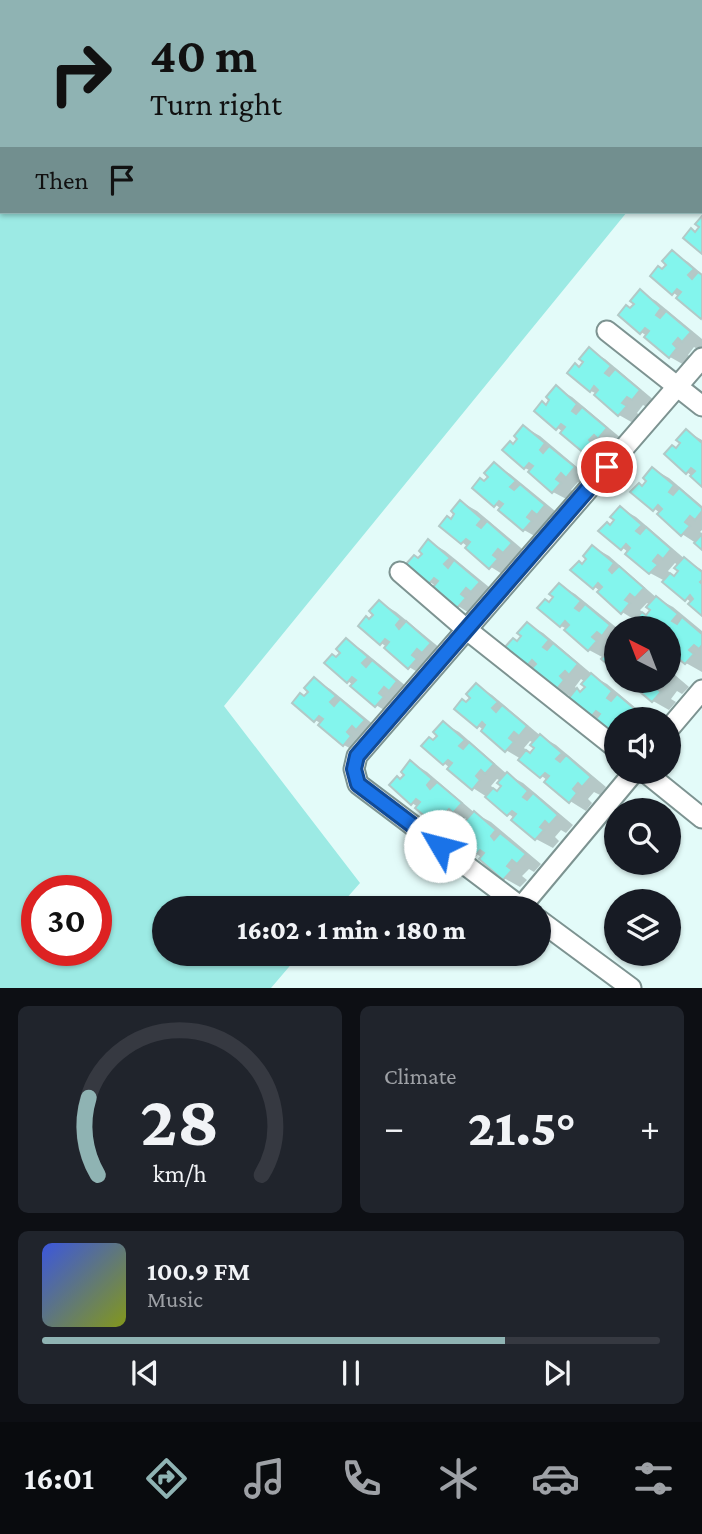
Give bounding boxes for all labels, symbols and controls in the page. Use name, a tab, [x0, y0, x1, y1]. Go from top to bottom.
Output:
icon: right	[35, 28, 126, 119]
text: 40 m	[150, 28, 257, 83]
text: Turn right	[150, 86, 282, 122]
icon: arrive	[103, 161, 141, 199]
text: Then	[35, 166, 89, 195]
pin	[577, 437, 637, 497]
icon: arrive	[588, 448, 626, 486]
north arrow	[604, 616, 681, 693]
map controls	[604, 616, 681, 966]
button: sound	[604, 707, 681, 784]
button: search	[604, 798, 681, 875]
position arrow	[403, 809, 477, 883]
speed limit sign: 30	[21, 875, 112, 966]
button: layers	[604, 889, 681, 966]
text: 16:02 · 1 min · 180 m	[237, 916, 466, 945]
text: Climate	[384, 1063, 456, 1089]
text: 28	[140, 1081, 220, 1162]
text: 21.5°	[468, 1098, 576, 1156]
text: −	[384, 1106, 404, 1148]
text: +	[640, 1106, 660, 1148]
text: km/h	[153, 1160, 207, 1187]
text: 100.9 FM	[147, 1257, 250, 1286]
text: Music	[147, 1286, 203, 1312]
icon: previous	[126, 1354, 164, 1392]
icon: pause	[332, 1354, 370, 1392]
icon: next	[538, 1354, 576, 1392]
icon: directions	[142, 1454, 191, 1503]
icon: music	[240, 1454, 289, 1503]
icon: phone	[337, 1454, 386, 1503]
icon: climate	[434, 1454, 483, 1503]
icon: car	[531, 1454, 580, 1503]
icon: filters	[629, 1454, 678, 1503]
text: 16:01	[24, 1460, 94, 1496]

